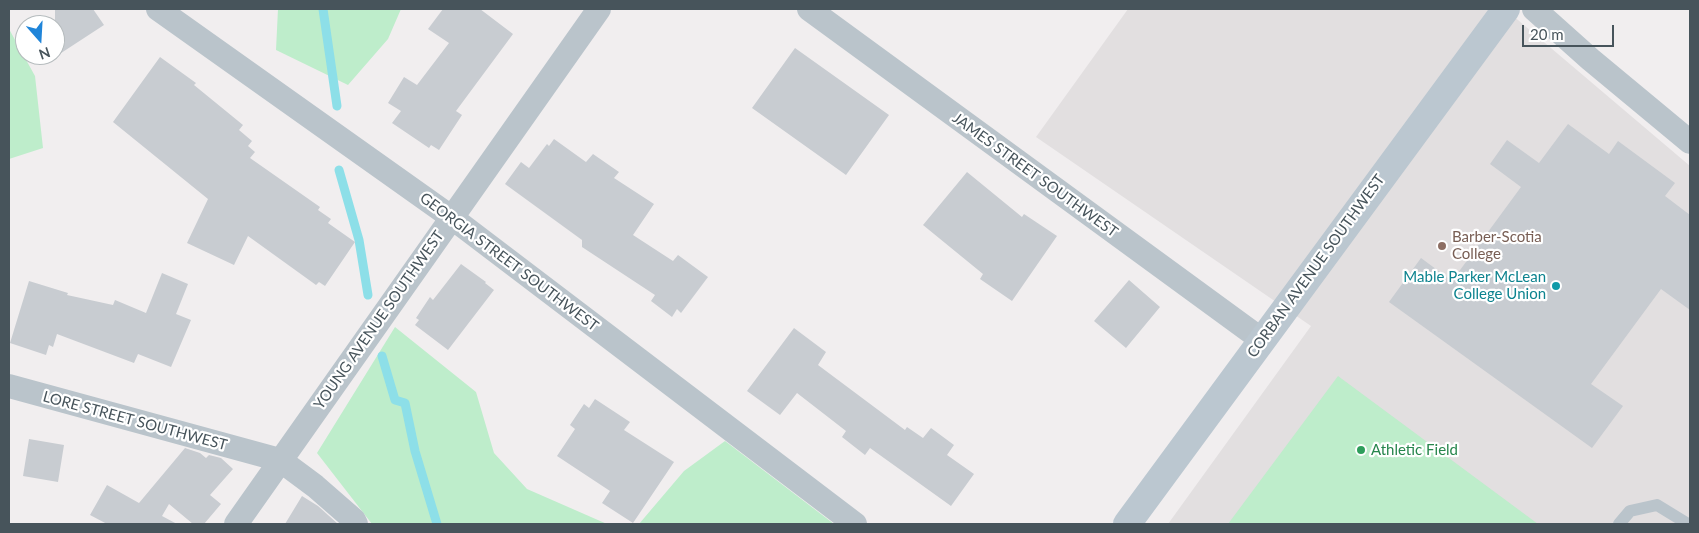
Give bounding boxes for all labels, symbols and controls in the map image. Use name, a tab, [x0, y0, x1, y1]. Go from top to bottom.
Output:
north arrow	[15, 15, 65, 65]
scale bar	[1524, 15, 1616, 47]
text: 20 m	[1530, 25, 1564, 43]
text: N	[37, 44, 53, 64]
street label: JAMES STREET SOUTHWEST	[949, 109, 1121, 241]
street label: CORBAN AVENUE SOUTHWEST	[1243, 171, 1389, 361]
street label: GEORGIA STREET SOUTHWEST	[416, 189, 602, 335]
street label: YOUNG AVENUE SOUTHWEST	[310, 227, 448, 413]
place label: Barber-Scotia College	[1452, 228, 1542, 263]
marker: Barber-Scotia College	[1436, 240, 1448, 252]
place label: Mable Parker McLean College Union	[1403, 268, 1546, 303]
marker: Mable Parker McLean College Union	[1550, 280, 1562, 292]
street label: LORE STREET SOUTHWEST	[41, 388, 229, 454]
place label: Athletic Field	[1371, 441, 1458, 459]
marker: Athletic Field	[1355, 444, 1367, 456]

